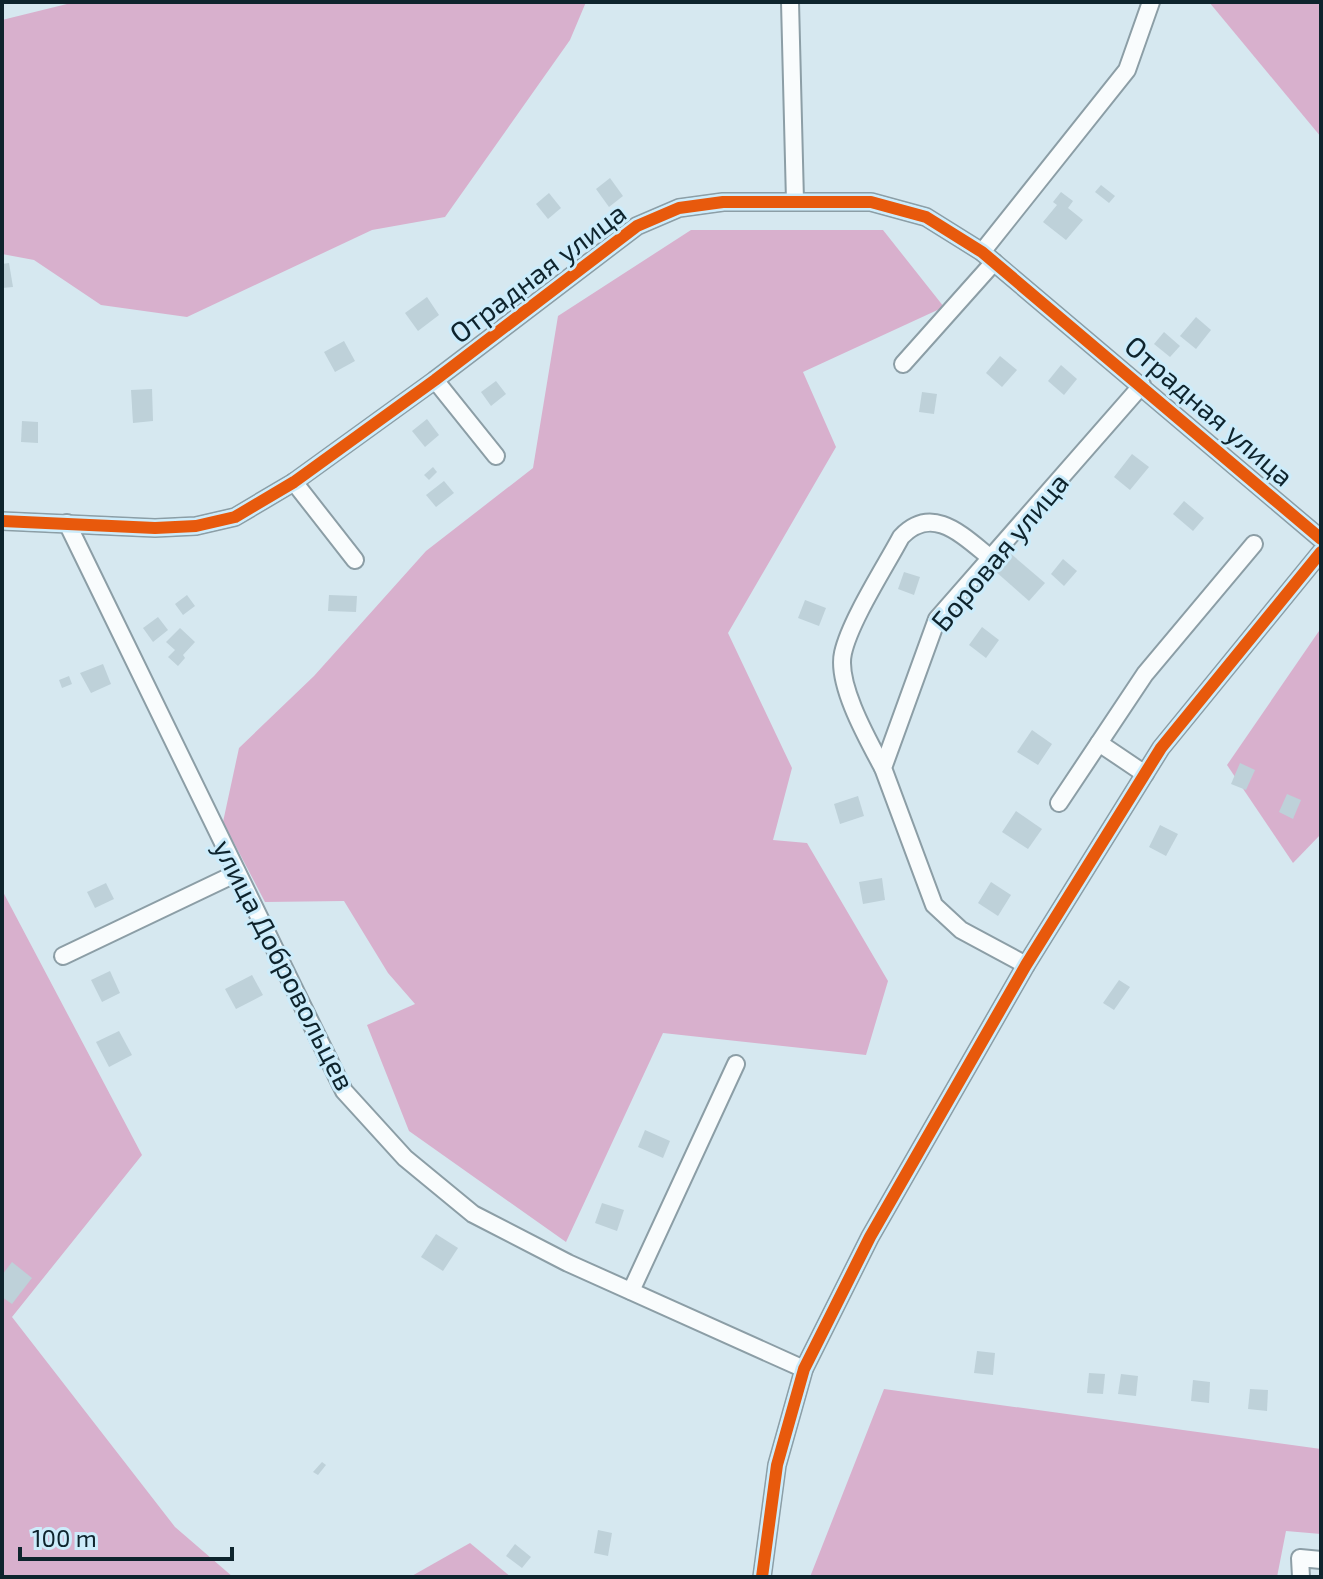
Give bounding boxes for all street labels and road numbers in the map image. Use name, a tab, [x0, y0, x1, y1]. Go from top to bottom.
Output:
street label: Отрадная улица	[442, 195, 632, 350]
street label: Отрадная улица	[1118, 328, 1301, 493]
street label: Боровая улица	[923, 465, 1075, 637]
street label: улица Добровольцев	[207, 834, 363, 1096]

